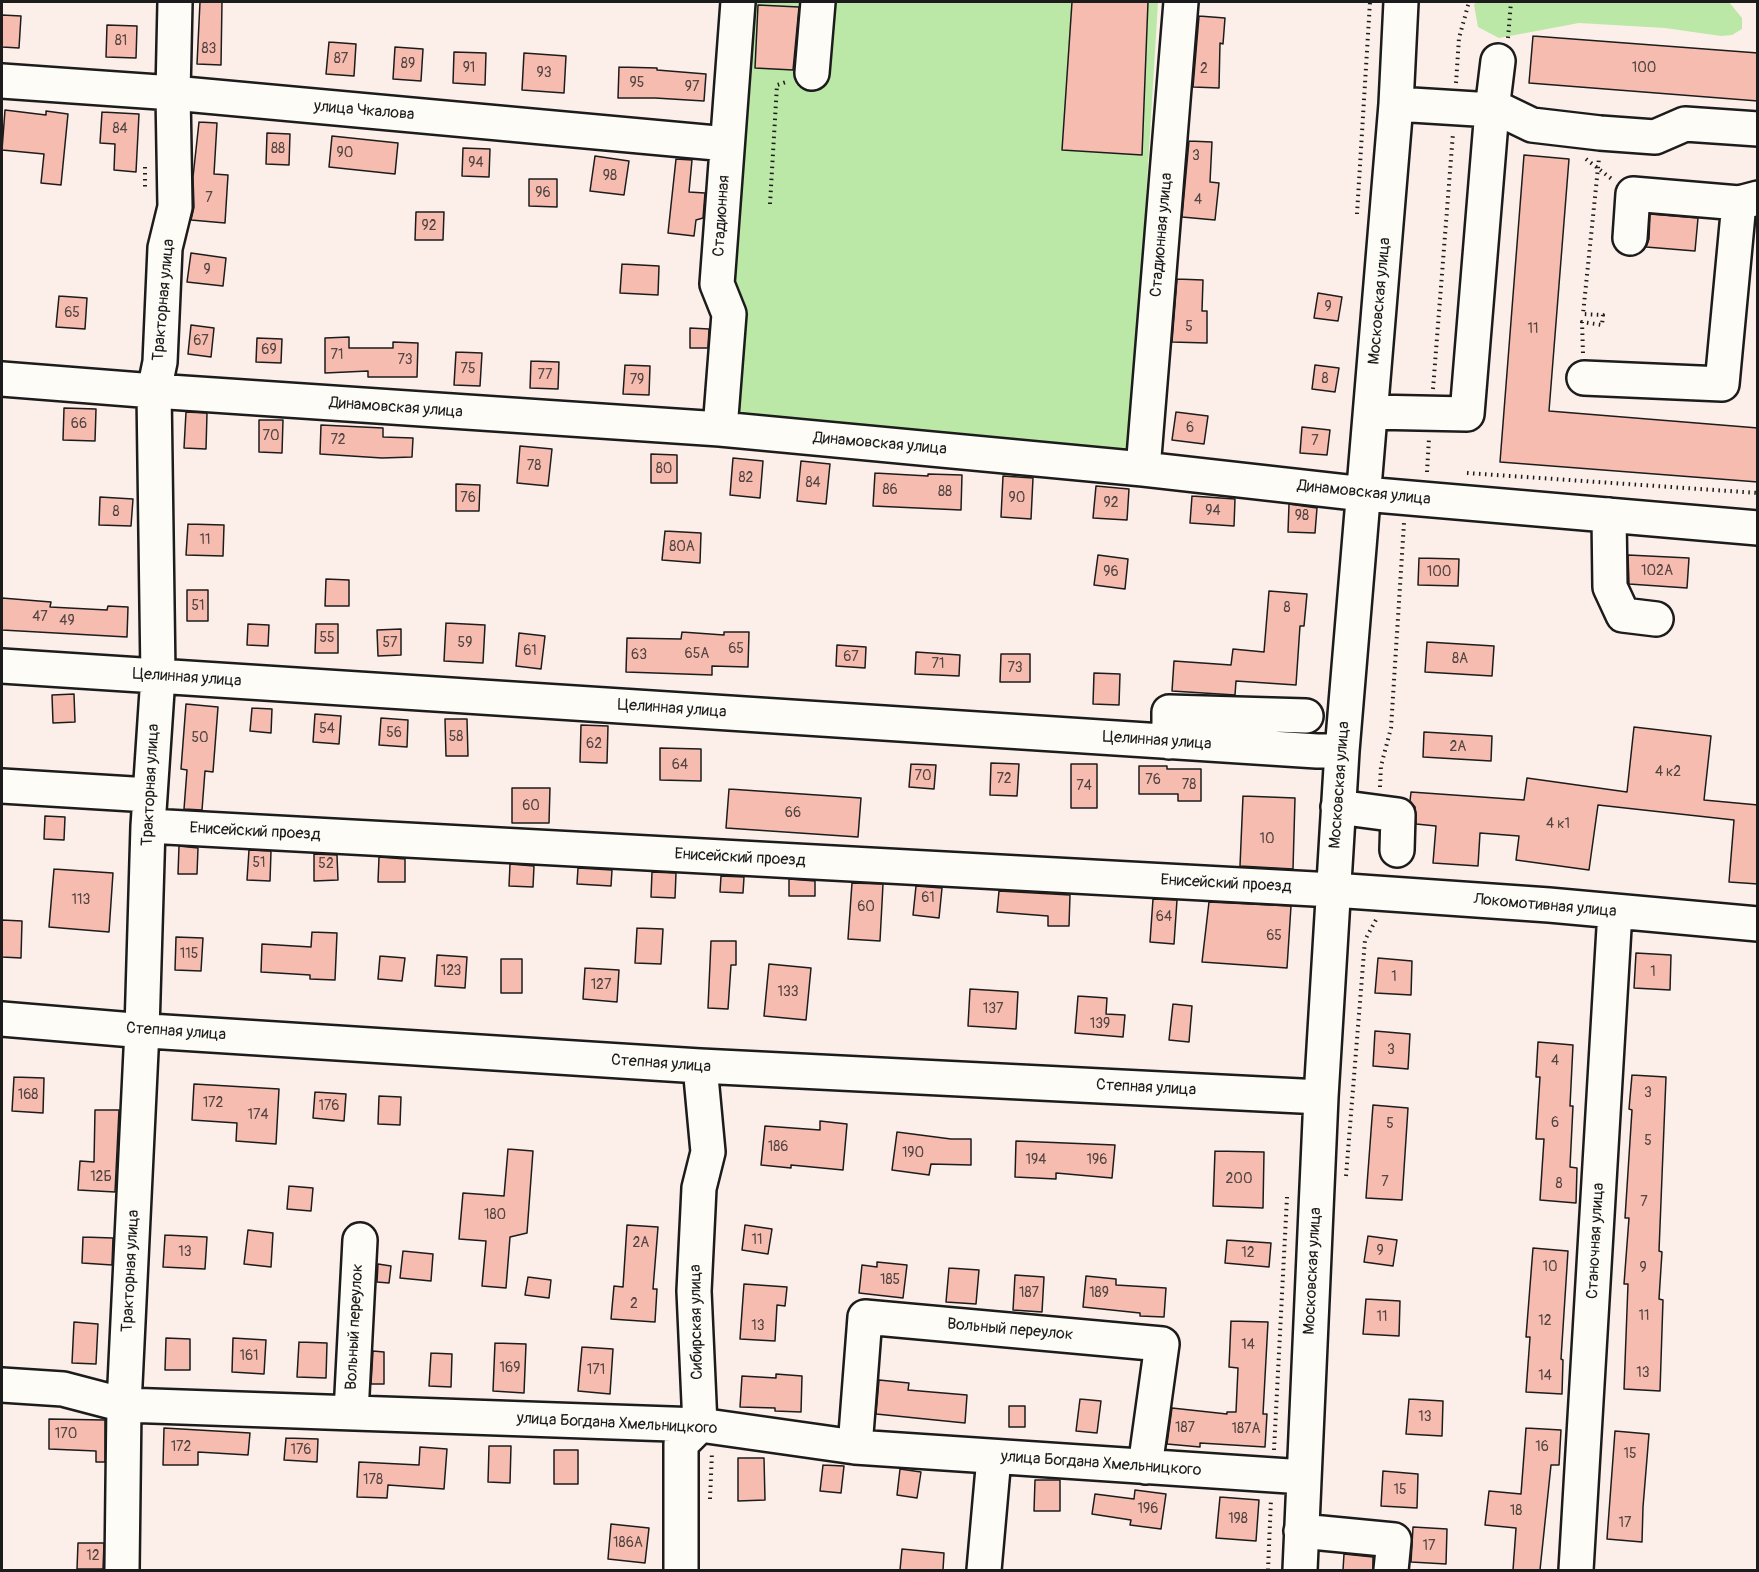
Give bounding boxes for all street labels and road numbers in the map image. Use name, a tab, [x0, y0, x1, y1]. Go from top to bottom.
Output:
street label: улица Чкалова	[313, 97, 415, 125]
street label: Стадионная улица	[1147, 172, 1177, 298]
street label: Стадионная	[710, 175, 734, 257]
street label: Московская улица	[1365, 237, 1395, 365]
street label: Тракторная улица	[149, 238, 179, 362]
street label: Динамовская улица	[329, 394, 463, 422]
street label: Динамовская улица	[813, 429, 947, 459]
street label: Динамовская улица	[1296, 476, 1432, 510]
street label: Целинная улица	[132, 665, 242, 691]
street label: Целинная улица	[617, 696, 727, 722]
street label: Московская улица	[1326, 721, 1354, 849]
street label: Тракторная улица	[138, 723, 164, 847]
street label: Целинная улица	[1102, 728, 1212, 754]
street label: Енисейский проезд	[189, 819, 321, 845]
street label: Енисейский проезд	[674, 845, 806, 871]
street label: Енисейский проезд	[1160, 871, 1292, 897]
street label: Локомотивная улица	[1473, 890, 1617, 922]
street label: Степная улица	[125, 1019, 227, 1045]
street label: Степная улица	[610, 1051, 712, 1077]
street label: Степная улица	[1095, 1076, 1197, 1100]
street label: Станочная улица	[1583, 1182, 1609, 1300]
street label: Московская улица	[1300, 1207, 1326, 1335]
street label: Тракторная улица	[118, 1209, 144, 1333]
street label: Вольный переулок	[342, 1263, 368, 1391]
street label: Сибирская улица	[686, 1264, 708, 1380]
street label: Вольный переулок	[946, 1315, 1074, 1345]
street label: улица Богдана Хмельницкого	[516, 1409, 718, 1439]
street label: улица Богдана Хмельницкого	[1000, 1447, 1202, 1481]

